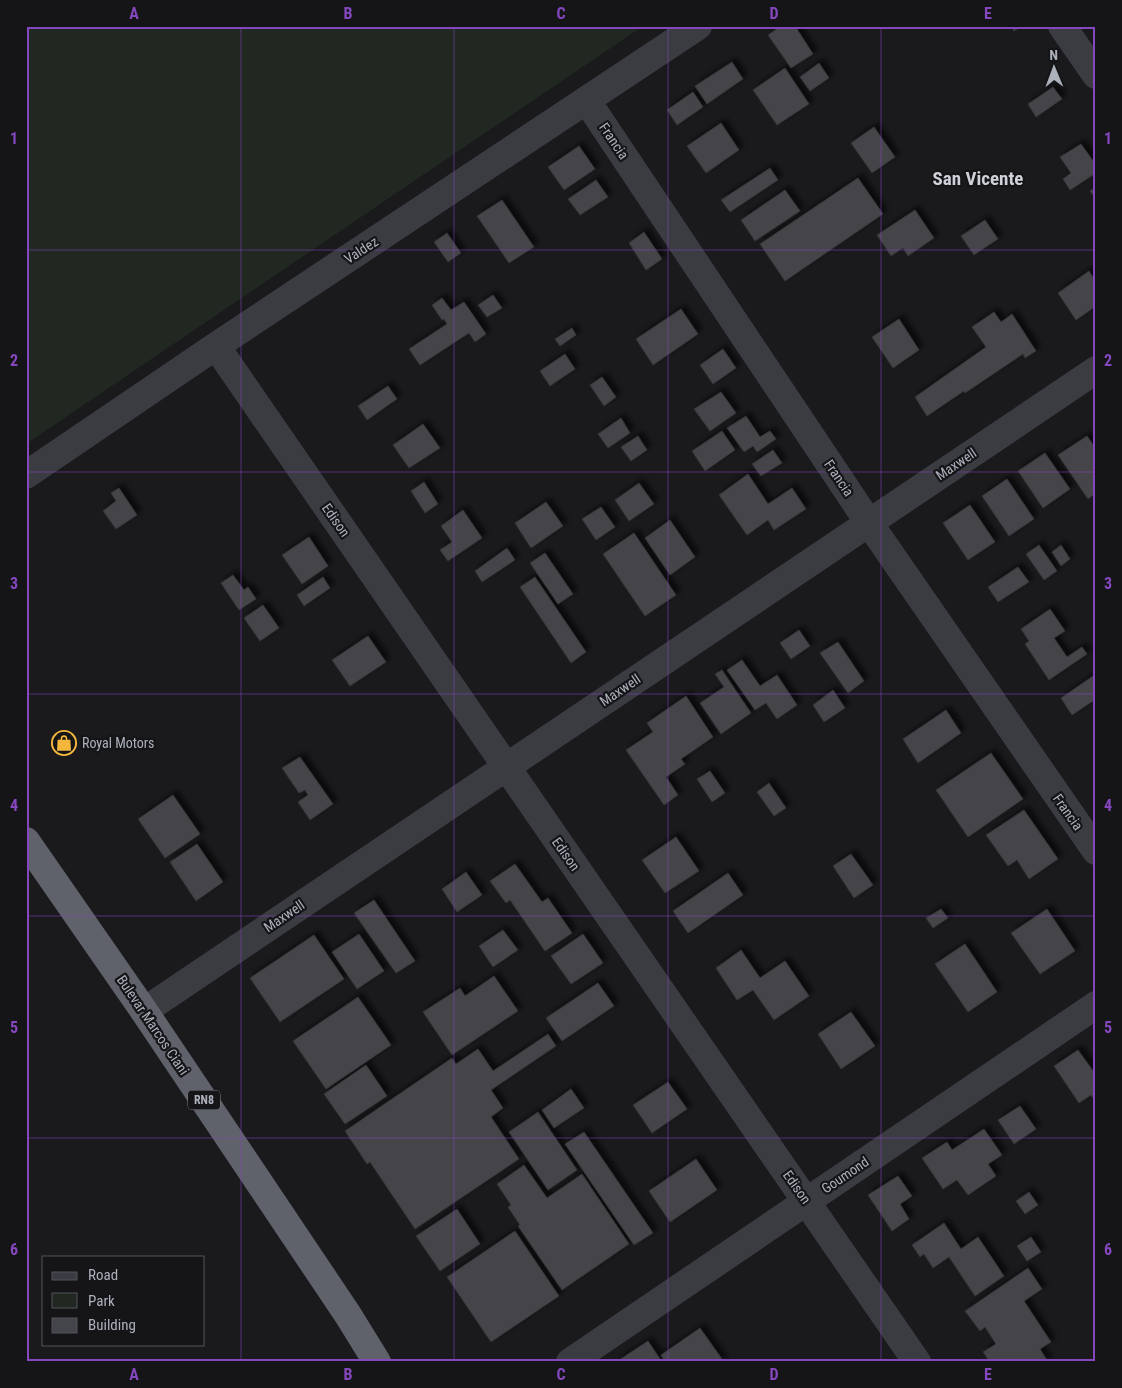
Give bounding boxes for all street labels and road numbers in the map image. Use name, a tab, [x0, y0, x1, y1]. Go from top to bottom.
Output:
street label: Francia	[596, 120, 632, 162]
street label: Valdez	[341, 233, 381, 267]
street label: Maxwell	[933, 445, 979, 483]
street label: Francia	[821, 457, 857, 499]
street label: Edison	[319, 500, 353, 540]
street label: Maxwell	[597, 671, 643, 709]
street label: Francia	[1050, 791, 1086, 833]
street label: Edison	[549, 834, 583, 874]
street label: Maxwell	[261, 897, 307, 935]
street label: Bulevar Marcos Ciani	[114, 972, 192, 1078]
road number: RN8	[188, 1090, 220, 1110]
street label: Goumond	[818, 1153, 872, 1197]
street label: Edison	[780, 1167, 814, 1207]

